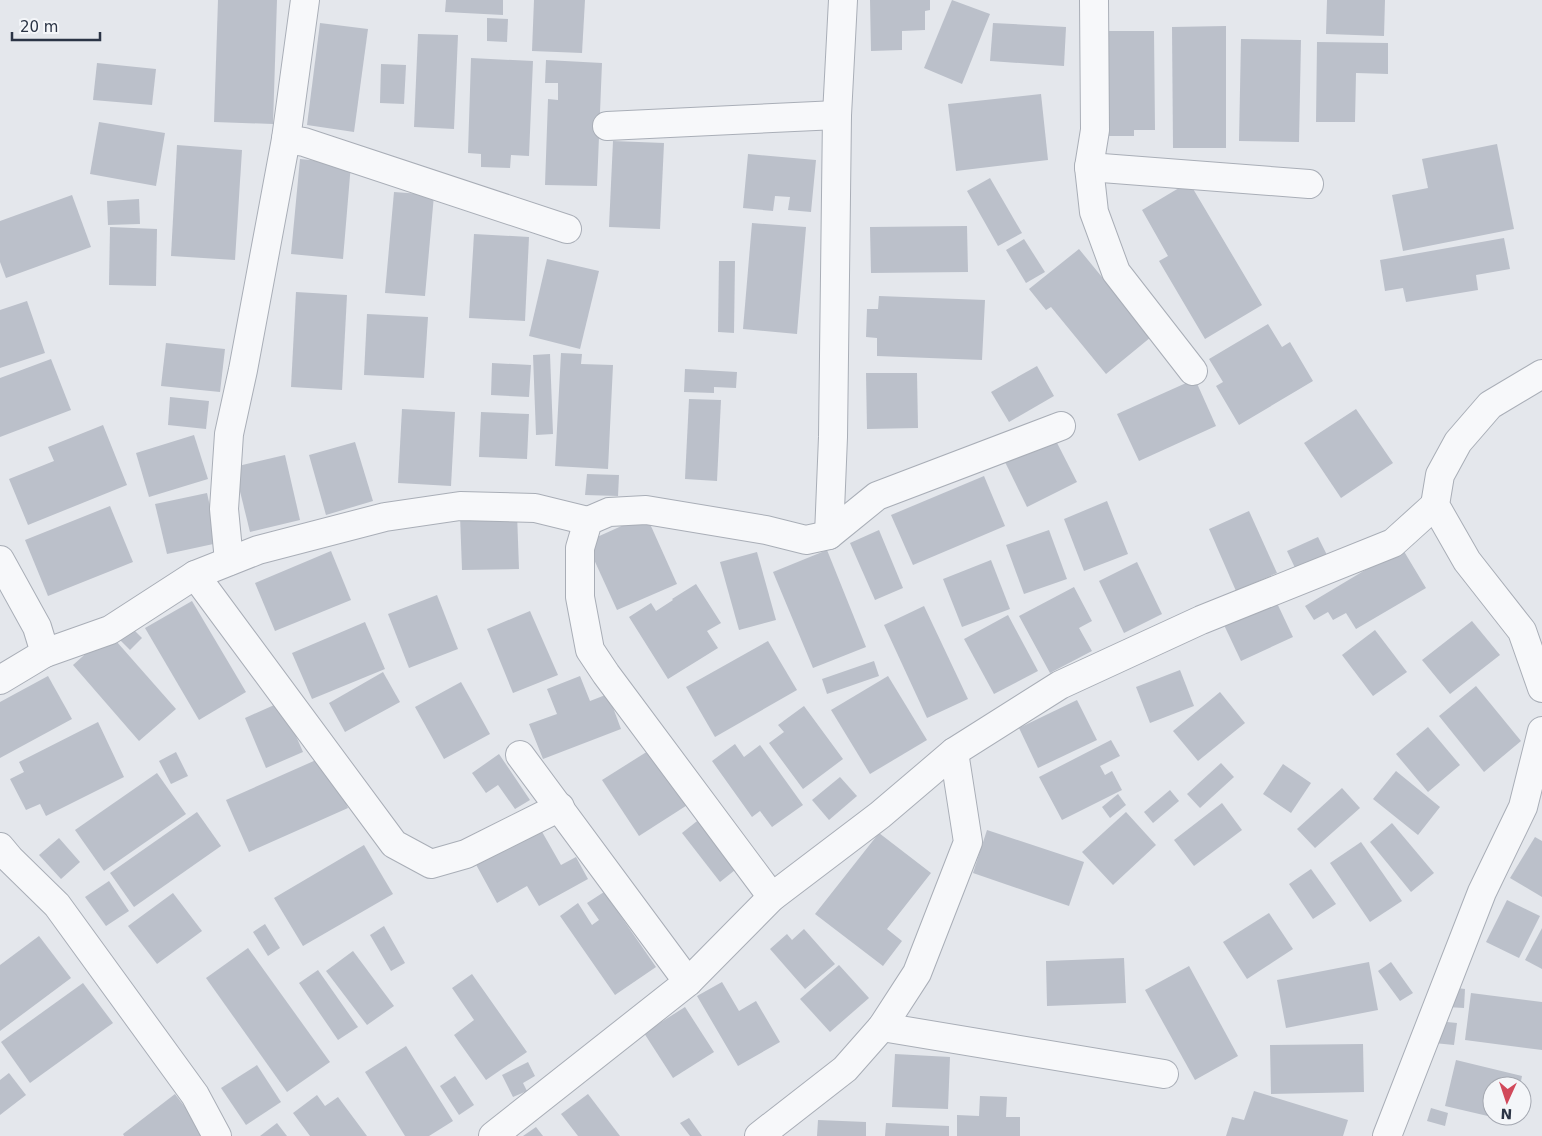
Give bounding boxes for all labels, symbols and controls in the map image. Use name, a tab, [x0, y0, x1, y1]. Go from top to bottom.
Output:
scale bar	[12, 10, 100, 42]
text: 20 m	[20, 18, 58, 36]
north arrow	[1482, 1076, 1532, 1126]
text: N	[1500, 1106, 1513, 1122]

